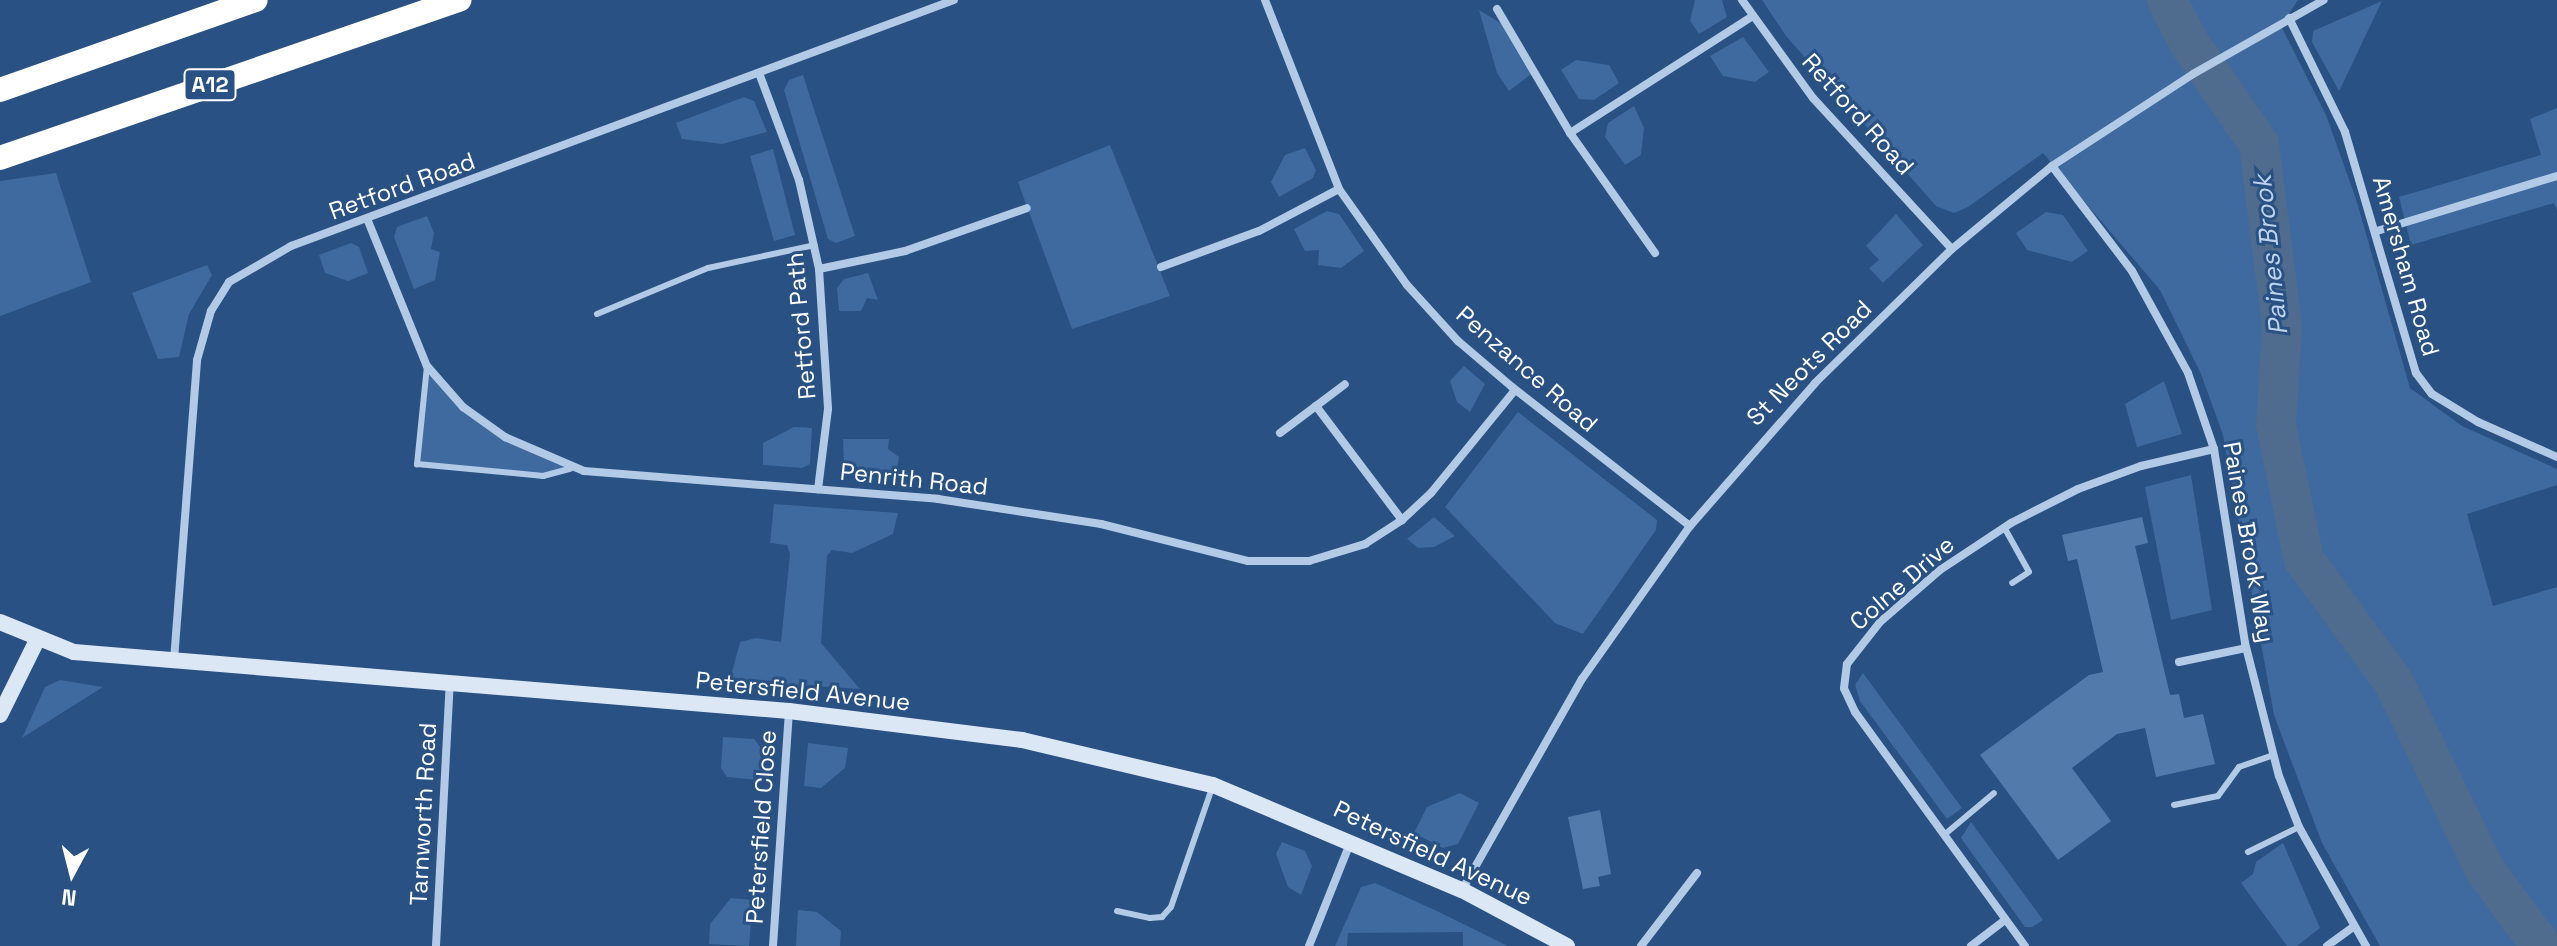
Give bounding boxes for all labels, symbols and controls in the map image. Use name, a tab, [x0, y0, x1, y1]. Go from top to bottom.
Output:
street label: Retford Road	[1796, 47, 1920, 181]
road number: A12	[182, 67, 238, 103]
street label: Retford Road	[325, 146, 479, 226]
water label: Paines Brook	[2247, 173, 2295, 337]
street label: Amersham Road	[2367, 173, 2445, 359]
street label: Retford Path	[780, 251, 822, 401]
street label: St Neots Road	[1740, 294, 1878, 432]
street label: Penzance Road	[1451, 300, 1603, 438]
street label: Paines Brook Way	[2217, 439, 2281, 645]
street label: Penrith Road	[839, 457, 989, 501]
street label: Colne Drive	[1844, 530, 1960, 636]
street label: Petersfield Avenue	[694, 665, 912, 717]
street label: Tarnworth Road	[404, 722, 442, 906]
street label: Petersfield Close	[740, 729, 782, 925]
street label: Petersfield Avenue	[1329, 794, 1537, 912]
north arrow	[32, 834, 112, 914]
text: N	[60, 883, 78, 913]

